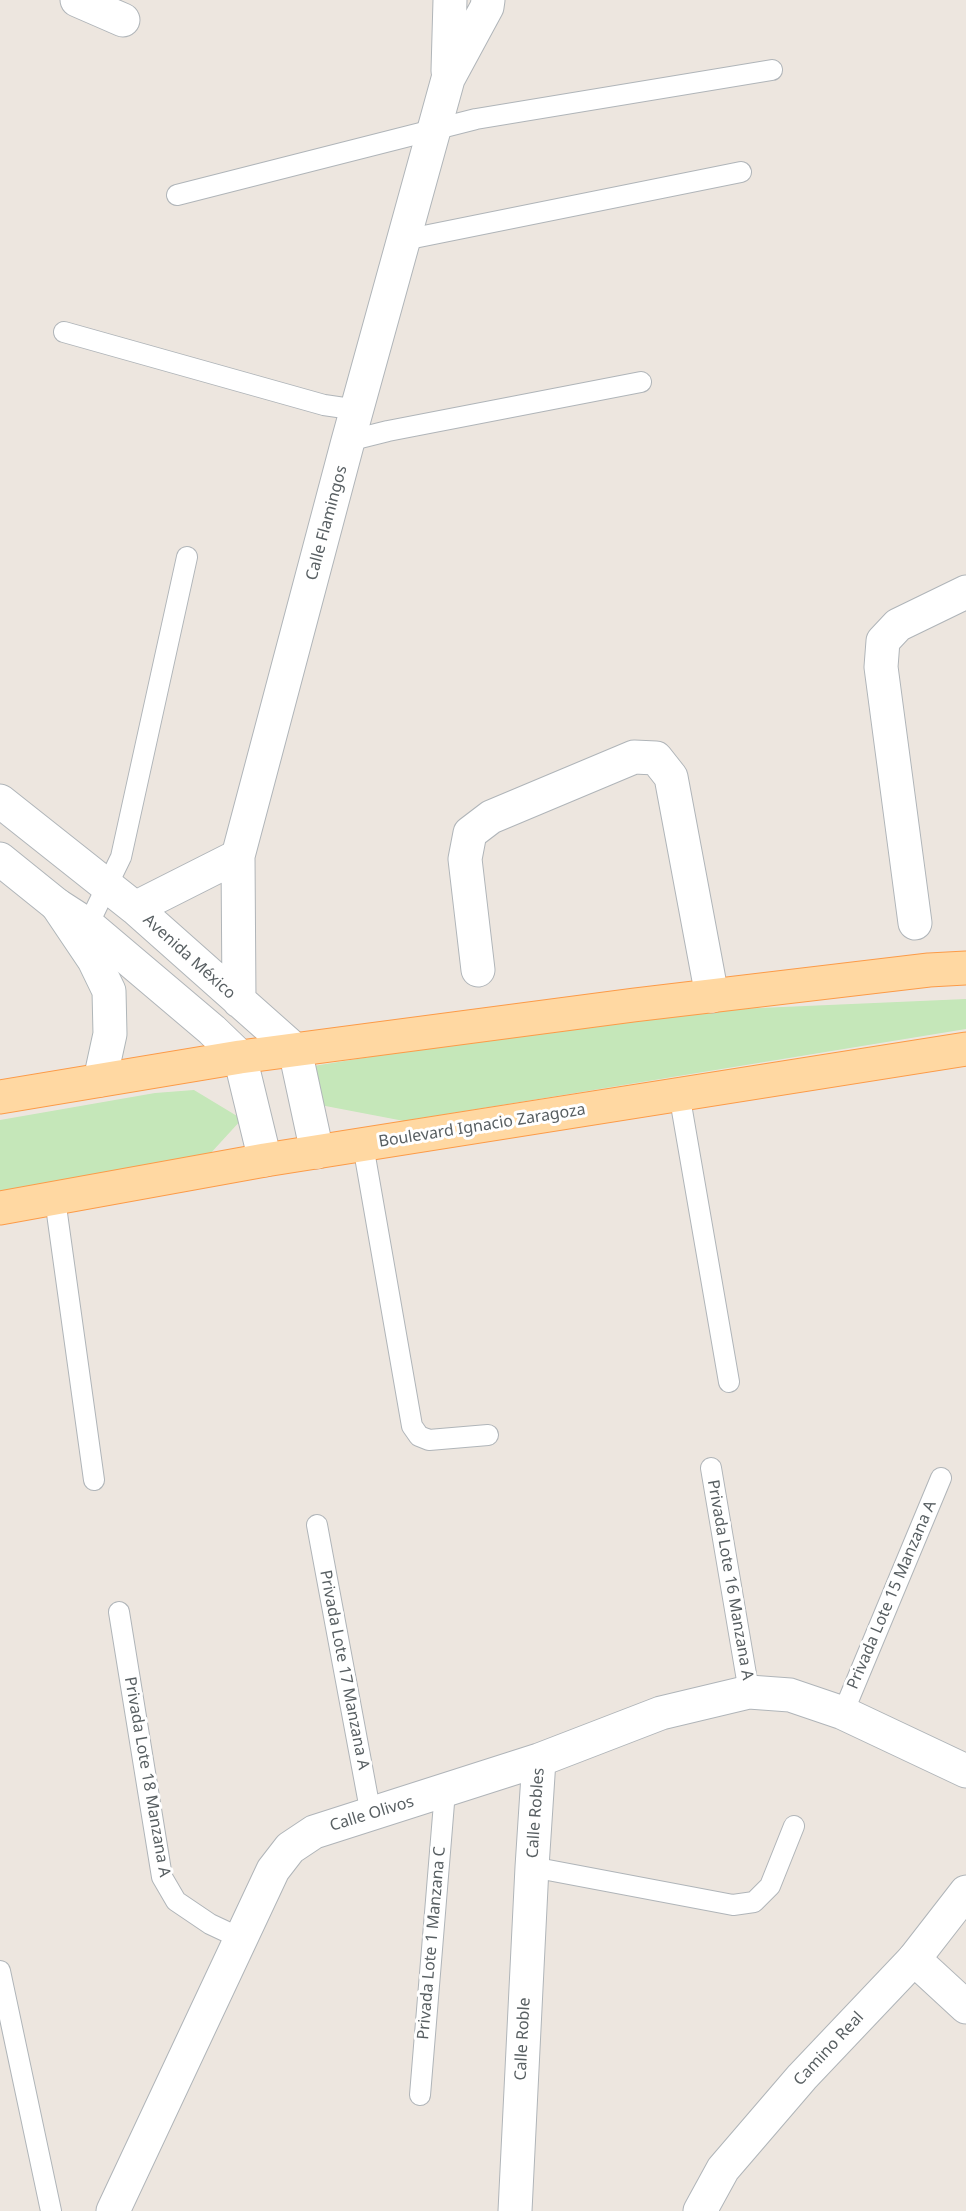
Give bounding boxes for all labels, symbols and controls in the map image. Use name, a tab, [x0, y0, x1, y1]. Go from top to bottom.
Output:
street label: Calle Flamingos	[302, 463, 352, 583]
street label: Avenida México	[139, 911, 239, 1003]
street label: Boulevard Ignacio Zaragoza	[377, 1100, 587, 1152]
street label: Privada Lote 16 Manzana A	[703, 1478, 757, 1682]
street label: Privada Lote 15 Manzana A	[843, 1498, 941, 1692]
street label: Privada Lote 17 Manzana A	[315, 1568, 373, 1772]
street label: Privada Lote 18 Manzana A	[120, 1675, 174, 1879]
street label: Calle Robles	[523, 1767, 549, 1859]
street label: Calle Olivos	[328, 1792, 416, 1836]
street label: Privada Lote 1 Manzana C	[414, 1846, 450, 2040]
street label: Calle Roble	[511, 1997, 535, 2081]
street label: Camino Real	[790, 2008, 868, 2090]

